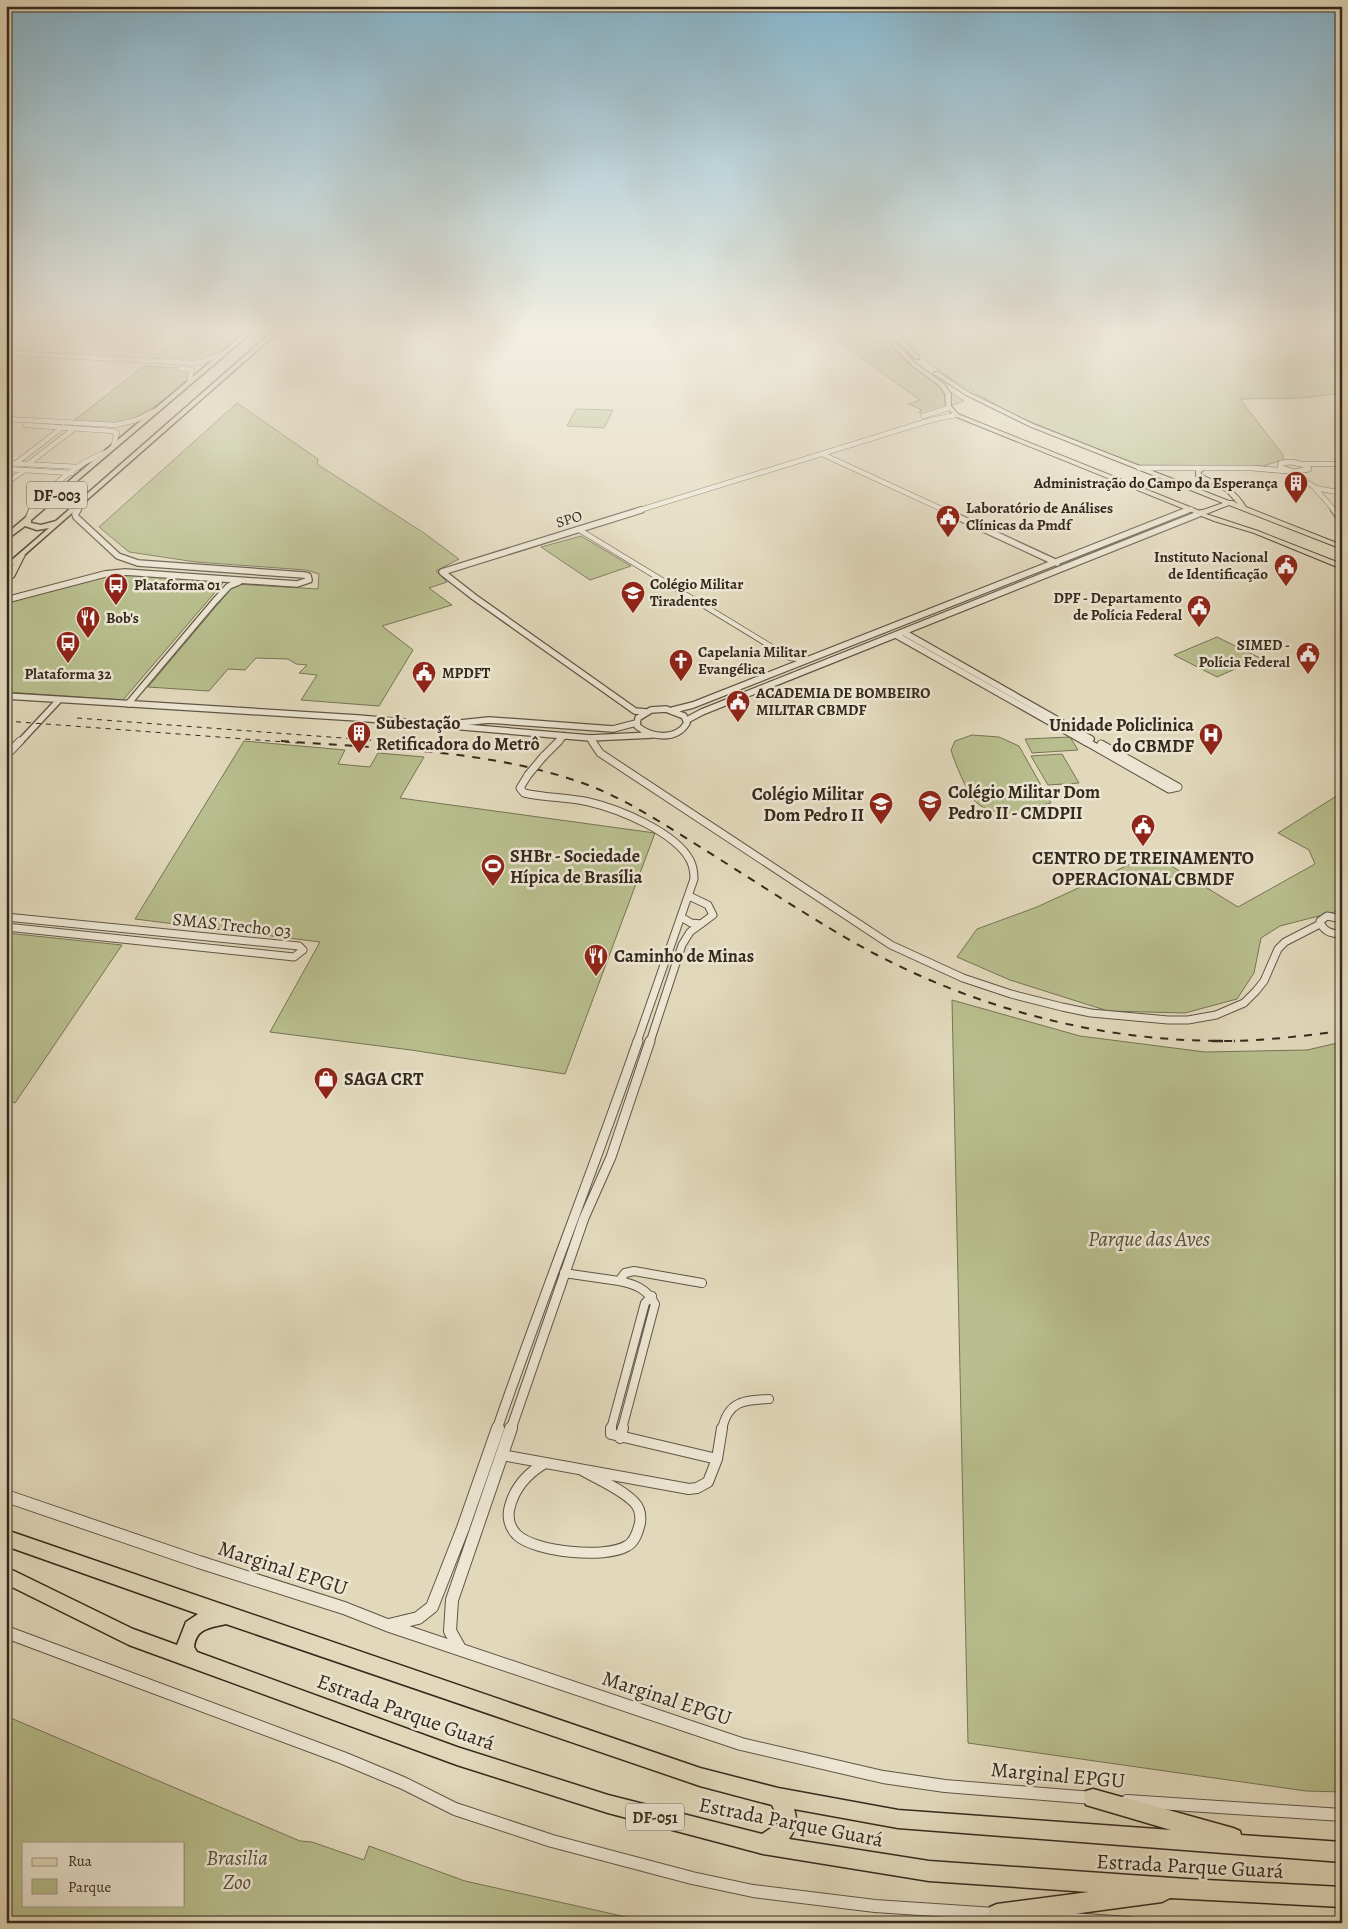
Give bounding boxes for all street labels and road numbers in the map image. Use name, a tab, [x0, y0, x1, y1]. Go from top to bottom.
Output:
road number: DF-003	[27, 482, 87, 508]
street label: SPO	[553, 506, 585, 532]
street label: SMAS Trecho 03	[171, 907, 293, 943]
street label: Marginal EPGU	[215, 1534, 351, 1602]
street label: Marginal EPGU	[599, 1664, 735, 1732]
street label: Estrada Parque Guará	[313, 1667, 499, 1757]
street label: Marginal EPGU	[990, 1755, 1126, 1795]
street label: Estrada Parque Guará	[696, 1790, 886, 1854]
road number: DF-051	[626, 1804, 684, 1830]
street label: Estrada Parque Guará	[1096, 1847, 1285, 1885]

